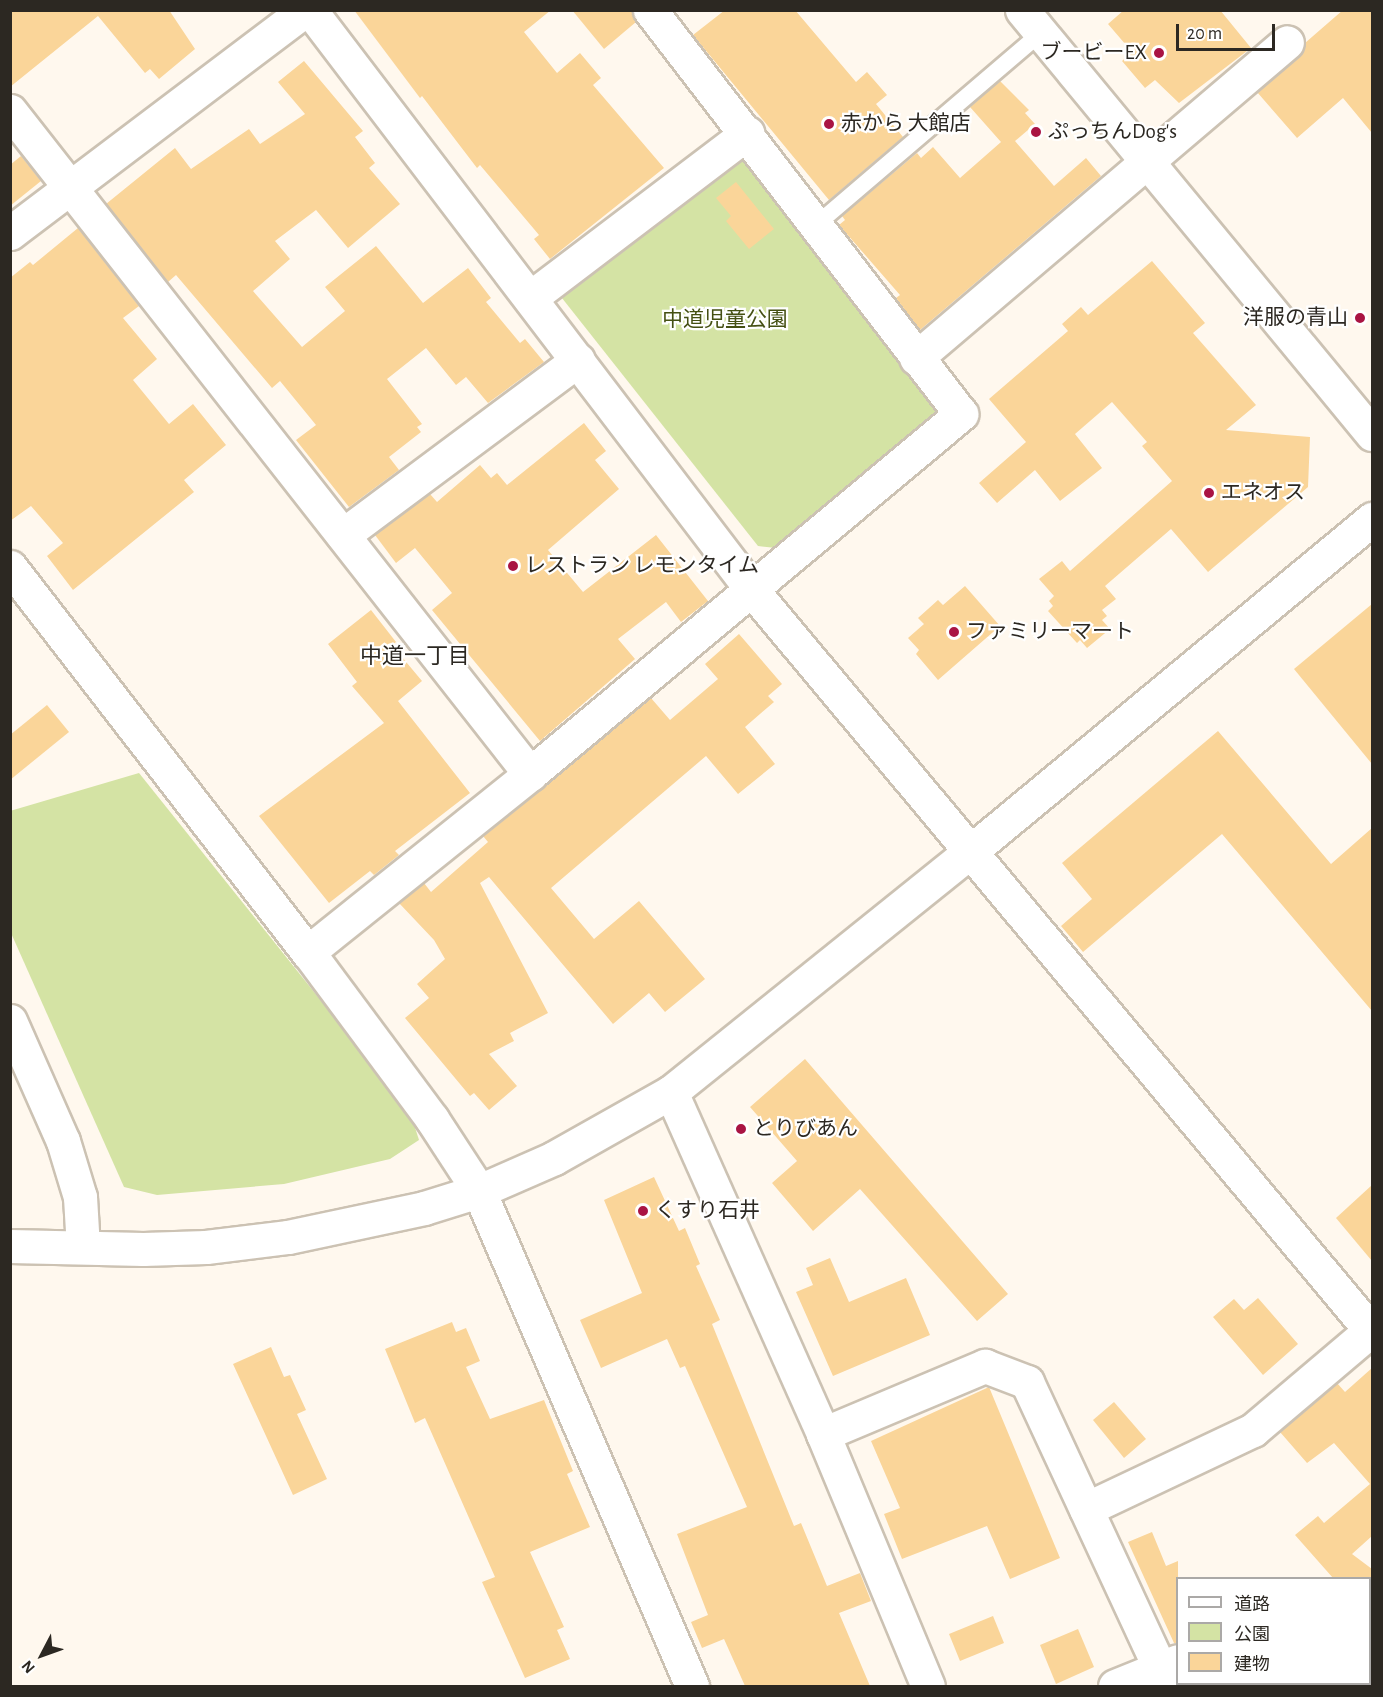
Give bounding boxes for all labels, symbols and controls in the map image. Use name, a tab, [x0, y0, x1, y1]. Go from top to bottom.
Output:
scale bar	[1179, 12, 1278, 50]
text: 20 m	[1187, 25, 1222, 43]
place label: ブービーEX	[1040, 40, 1147, 66]
marker: ブービーEX	[1152, 46, 1166, 60]
place label: 赤から 大館店	[841, 111, 970, 137]
marker: 赤から 大館店	[822, 117, 836, 131]
place label: ぷっちんDog's	[1048, 119, 1177, 145]
marker: ぷっちんDog's	[1029, 125, 1043, 139]
place label: 洋服の青山	[1243, 305, 1348, 331]
park label: 中道児童公園	[662, 307, 788, 333]
marker: 洋服の青山	[1353, 311, 1367, 325]
place label: エネオス	[1221, 480, 1305, 506]
marker: エネオス	[1202, 486, 1216, 500]
place label: レストラン レモンタイム	[525, 553, 759, 579]
marker: レストラン レモンタイム	[506, 559, 520, 573]
place label: ファミリーマート	[966, 619, 1134, 645]
marker: ファミリーマート	[947, 625, 961, 639]
district label: 中道一丁目	[360, 644, 470, 670]
place label: とりびあん	[753, 1116, 858, 1142]
marker: とりびあん	[734, 1122, 748, 1136]
place label: くすり石井	[655, 1198, 760, 1224]
marker: くすり石井	[636, 1204, 650, 1218]
legend	[1176, 1577, 1371, 1685]
text: 道路	[1234, 1596, 1270, 1614]
north arrow	[12, 1625, 72, 1685]
text: 公園	[1234, 1626, 1270, 1644]
text: 建物	[1234, 1656, 1270, 1674]
text: N	[19, 1657, 38, 1676]

